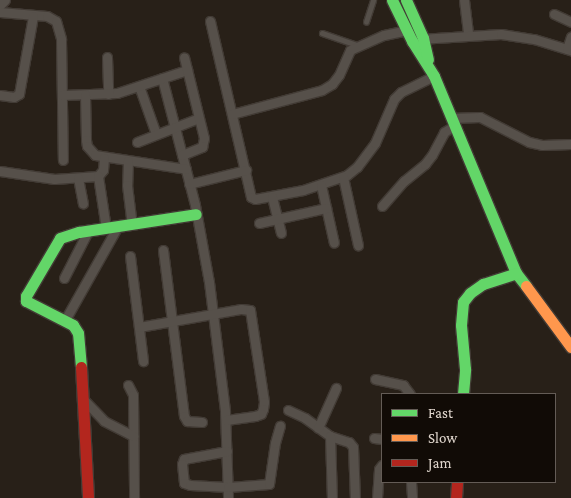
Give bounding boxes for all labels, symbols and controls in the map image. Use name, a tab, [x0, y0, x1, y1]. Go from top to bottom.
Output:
legend	[381, 393, 556, 483]
text: Fast	[428, 405, 453, 421]
text: Slow	[428, 430, 457, 446]
text: Jam	[428, 455, 451, 471]

